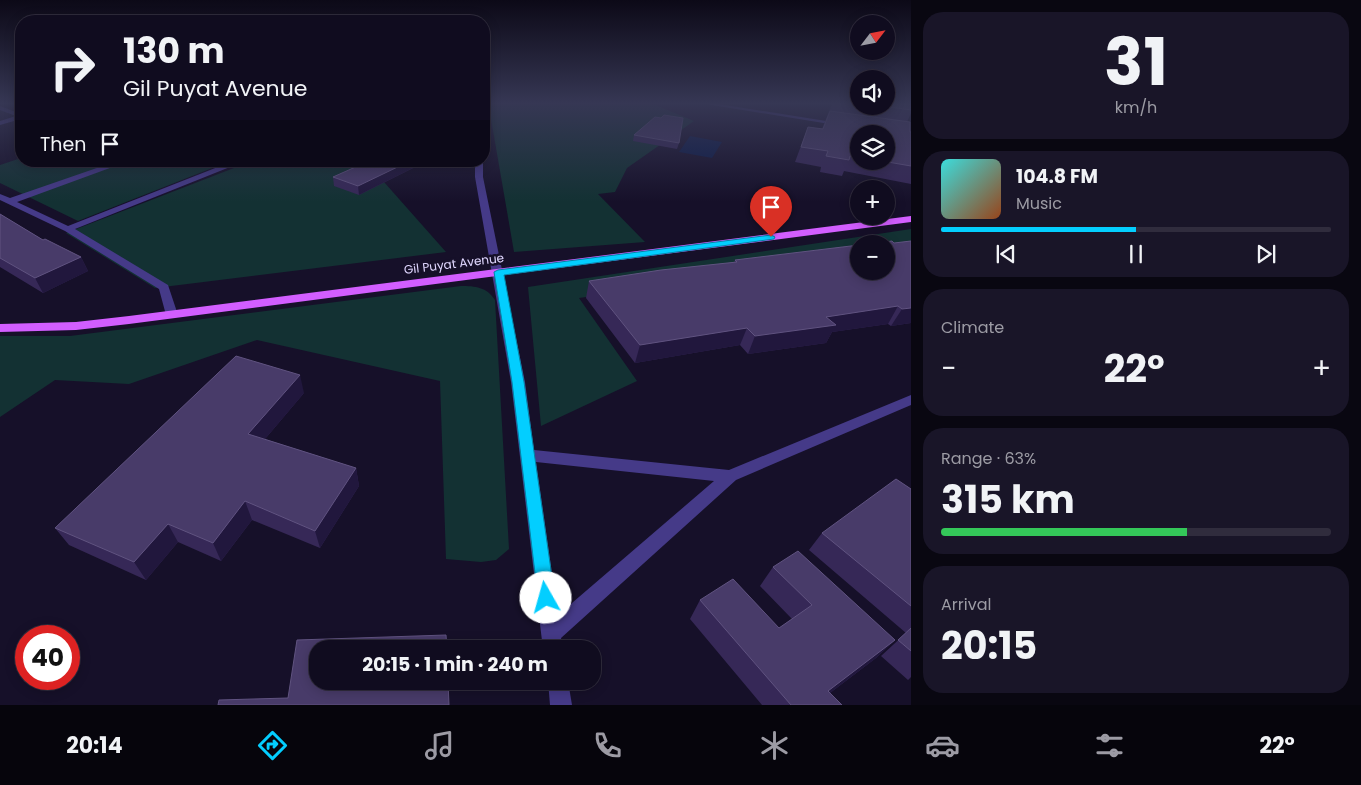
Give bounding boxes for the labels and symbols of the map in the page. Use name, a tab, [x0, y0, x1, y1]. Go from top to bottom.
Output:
north arrow	[850, 15, 895, 60]
pin	[750, 186, 792, 237]
street label: Gil Puyat Avenue	[403, 249, 505, 278]
position arrow	[519, 571, 571, 623]
speed limit sign: 40	[15, 625, 80, 690]

